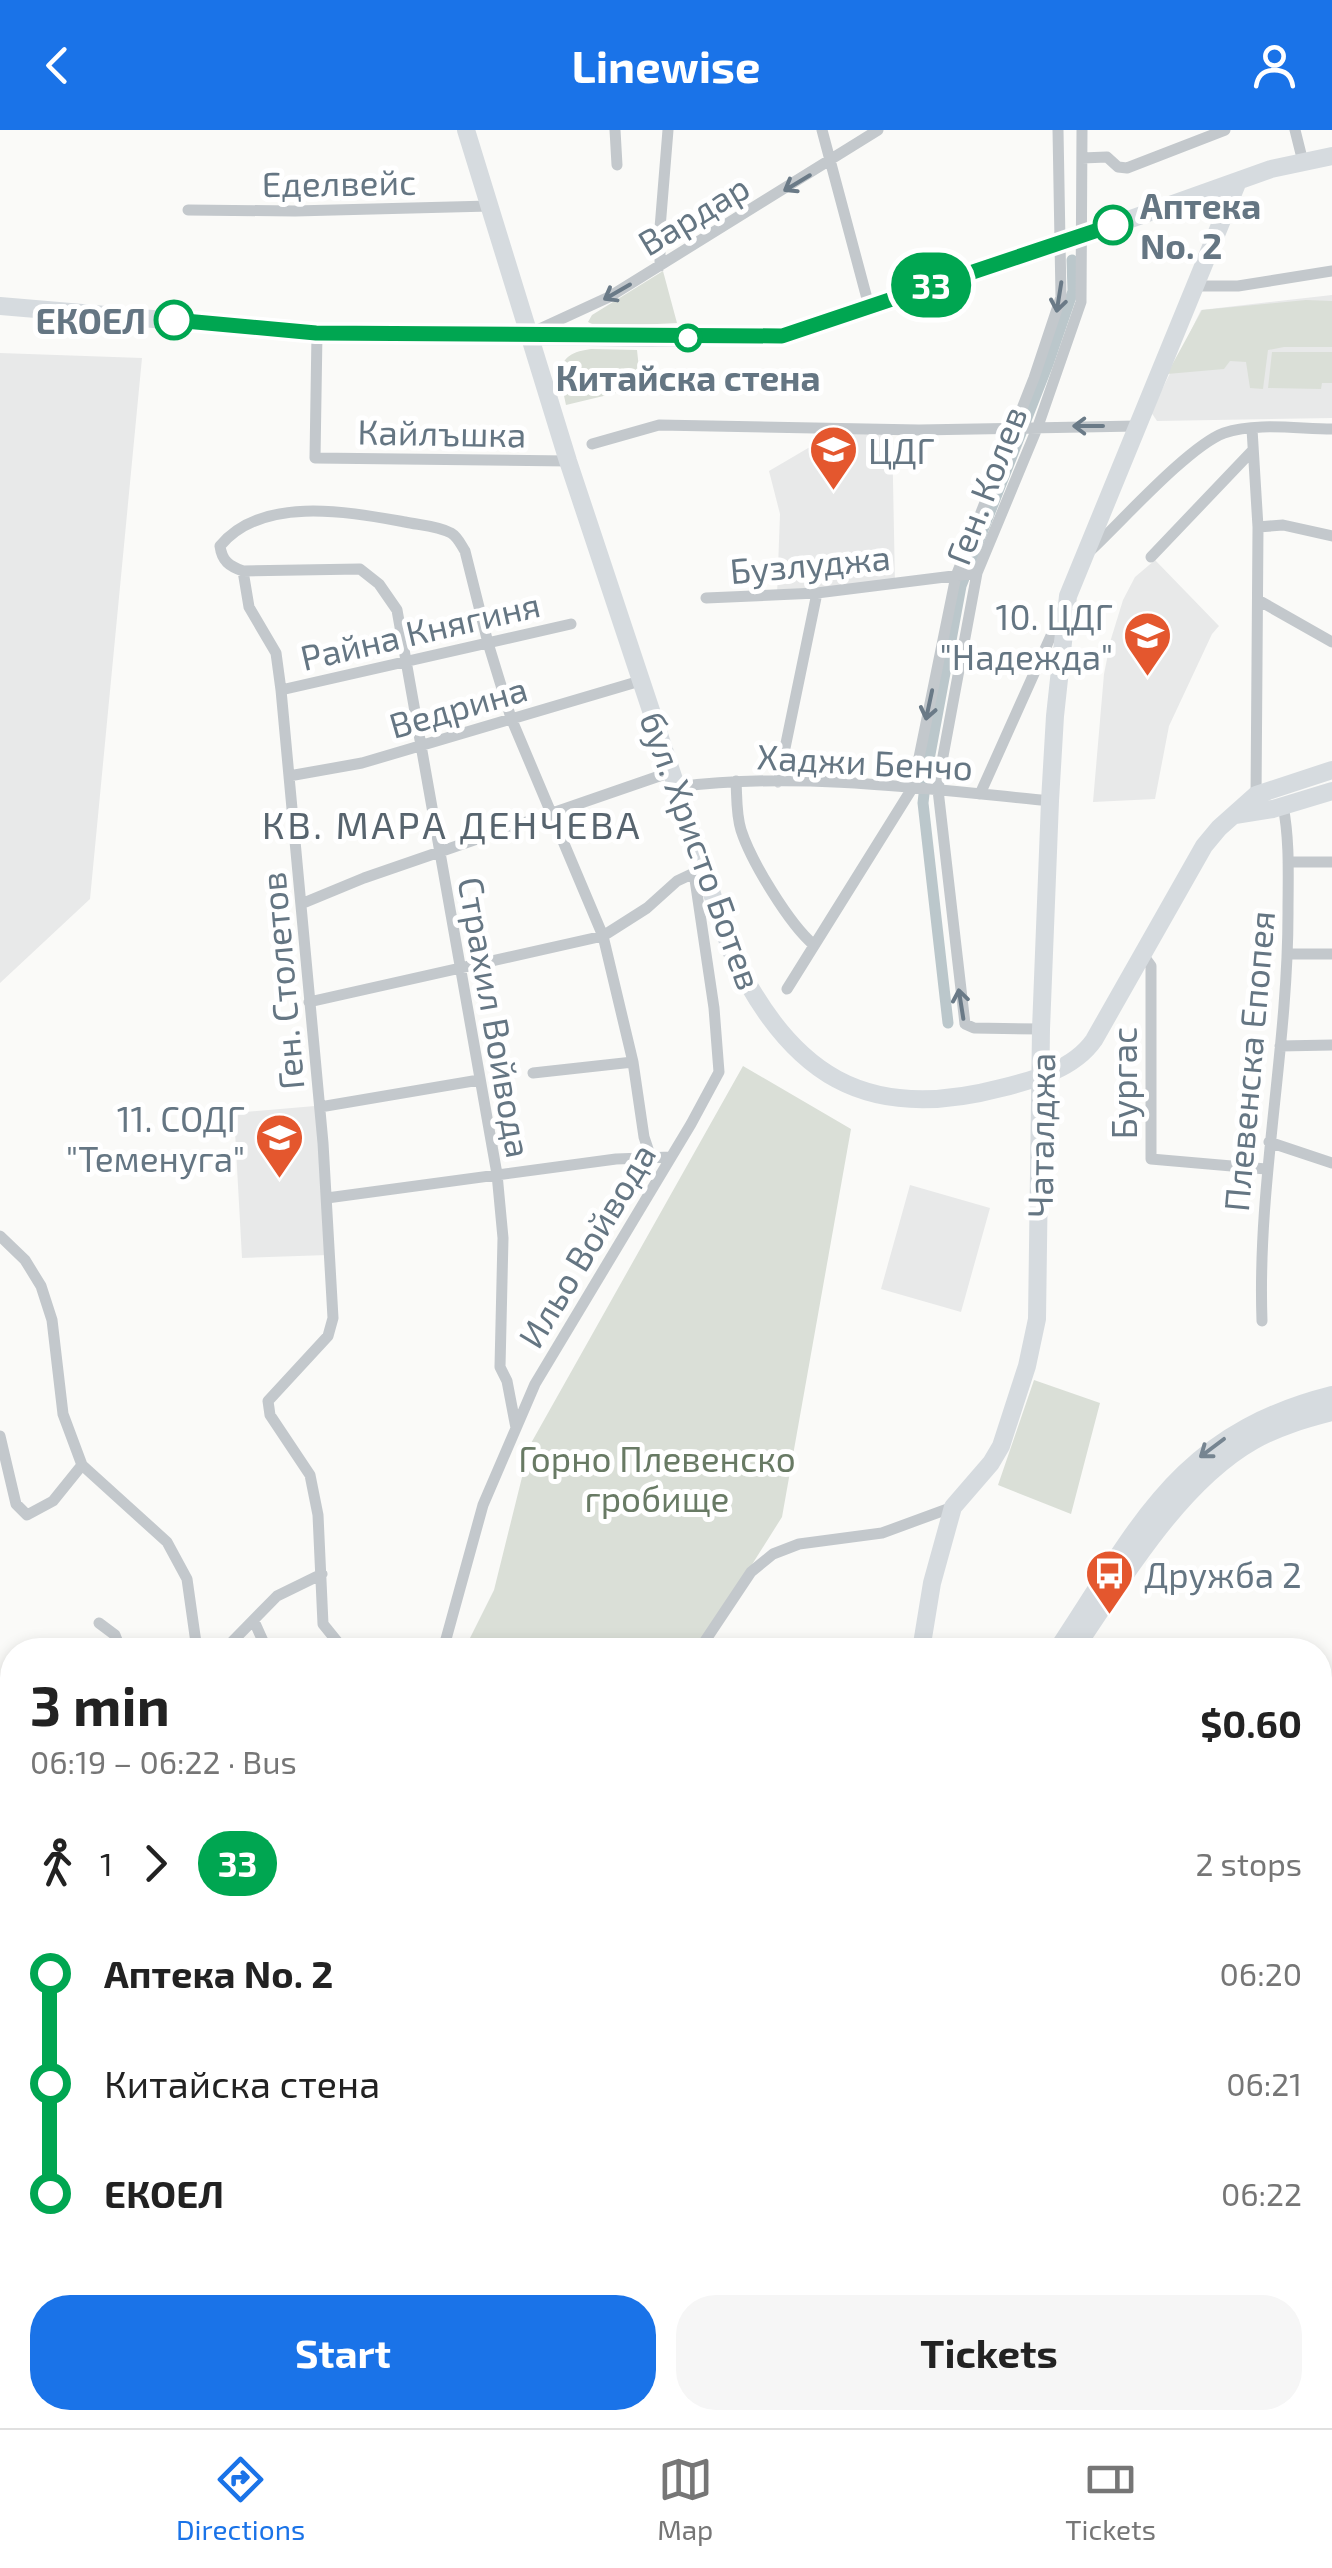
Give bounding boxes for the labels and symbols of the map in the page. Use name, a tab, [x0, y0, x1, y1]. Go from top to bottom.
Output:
street label: Еделвейс	[261, 160, 417, 204]
street label: Вардар	[630, 165, 756, 263]
one-way arrow	[783, 173, 812, 193]
place label: Аптека No. 2	[1140, 184, 1261, 266]
marker: Аптека No. 2	[1094, 206, 1132, 244]
line badge: 33	[886, 252, 976, 318]
one-way arrow	[1049, 280, 1067, 313]
one-way arrow	[603, 282, 632, 302]
place label: ЕКОЕЛ	[35, 299, 146, 341]
marker: ЕКОЕЛ	[155, 301, 193, 339]
marker: Китайска стена	[675, 325, 701, 351]
place label: Китайска стена	[555, 356, 821, 398]
street label: Ген. Колев	[936, 400, 1034, 570]
street label: Кайлъшка	[357, 410, 527, 454]
one-way arrow	[1072, 416, 1104, 436]
school or university icon: ЦДГ	[807, 424, 859, 492]
place label: ЦДГ	[868, 429, 935, 471]
street label: Бузлуджа	[728, 535, 892, 592]
street label: Райна Княгиня	[296, 582, 544, 678]
place label: 10. ЦДГ "Надежда"	[939, 595, 1113, 677]
school or university icon: 10. ЦДГ "Надежда"	[1122, 610, 1174, 678]
street label: Ведрина	[384, 666, 532, 746]
one-way arrow	[919, 689, 938, 721]
street label: бул. Христо Ботев	[631, 705, 772, 995]
street label: Хаджи Бенчо	[756, 734, 974, 788]
district label: КВ. МАРА ДЕНЧЕВА	[262, 801, 642, 847]
street label: Ген. Столетов	[251, 870, 311, 1092]
street label: Страхил Войвода	[451, 873, 541, 1161]
street label: Плевенска Епопея	[1214, 909, 1282, 1213]
one-way arrow	[952, 988, 970, 1021]
street label: Бургас	[1102, 1027, 1145, 1139]
street label: Чаталджа	[1018, 1052, 1062, 1218]
place label: 11. СОДГ "Теменуга"	[66, 1097, 245, 1180]
school or university icon: 11. СОДГ "Теменуга"	[254, 1112, 306, 1180]
street label: Ильо Войвода	[509, 1135, 663, 1355]
park label: Горно Плевенско гробище	[518, 1437, 796, 1519]
one-way arrow	[1199, 1438, 1226, 1459]
bus stop icon: Дружба 2	[1083, 1548, 1135, 1616]
place label: Дружба 2	[1144, 1553, 1302, 1596]

